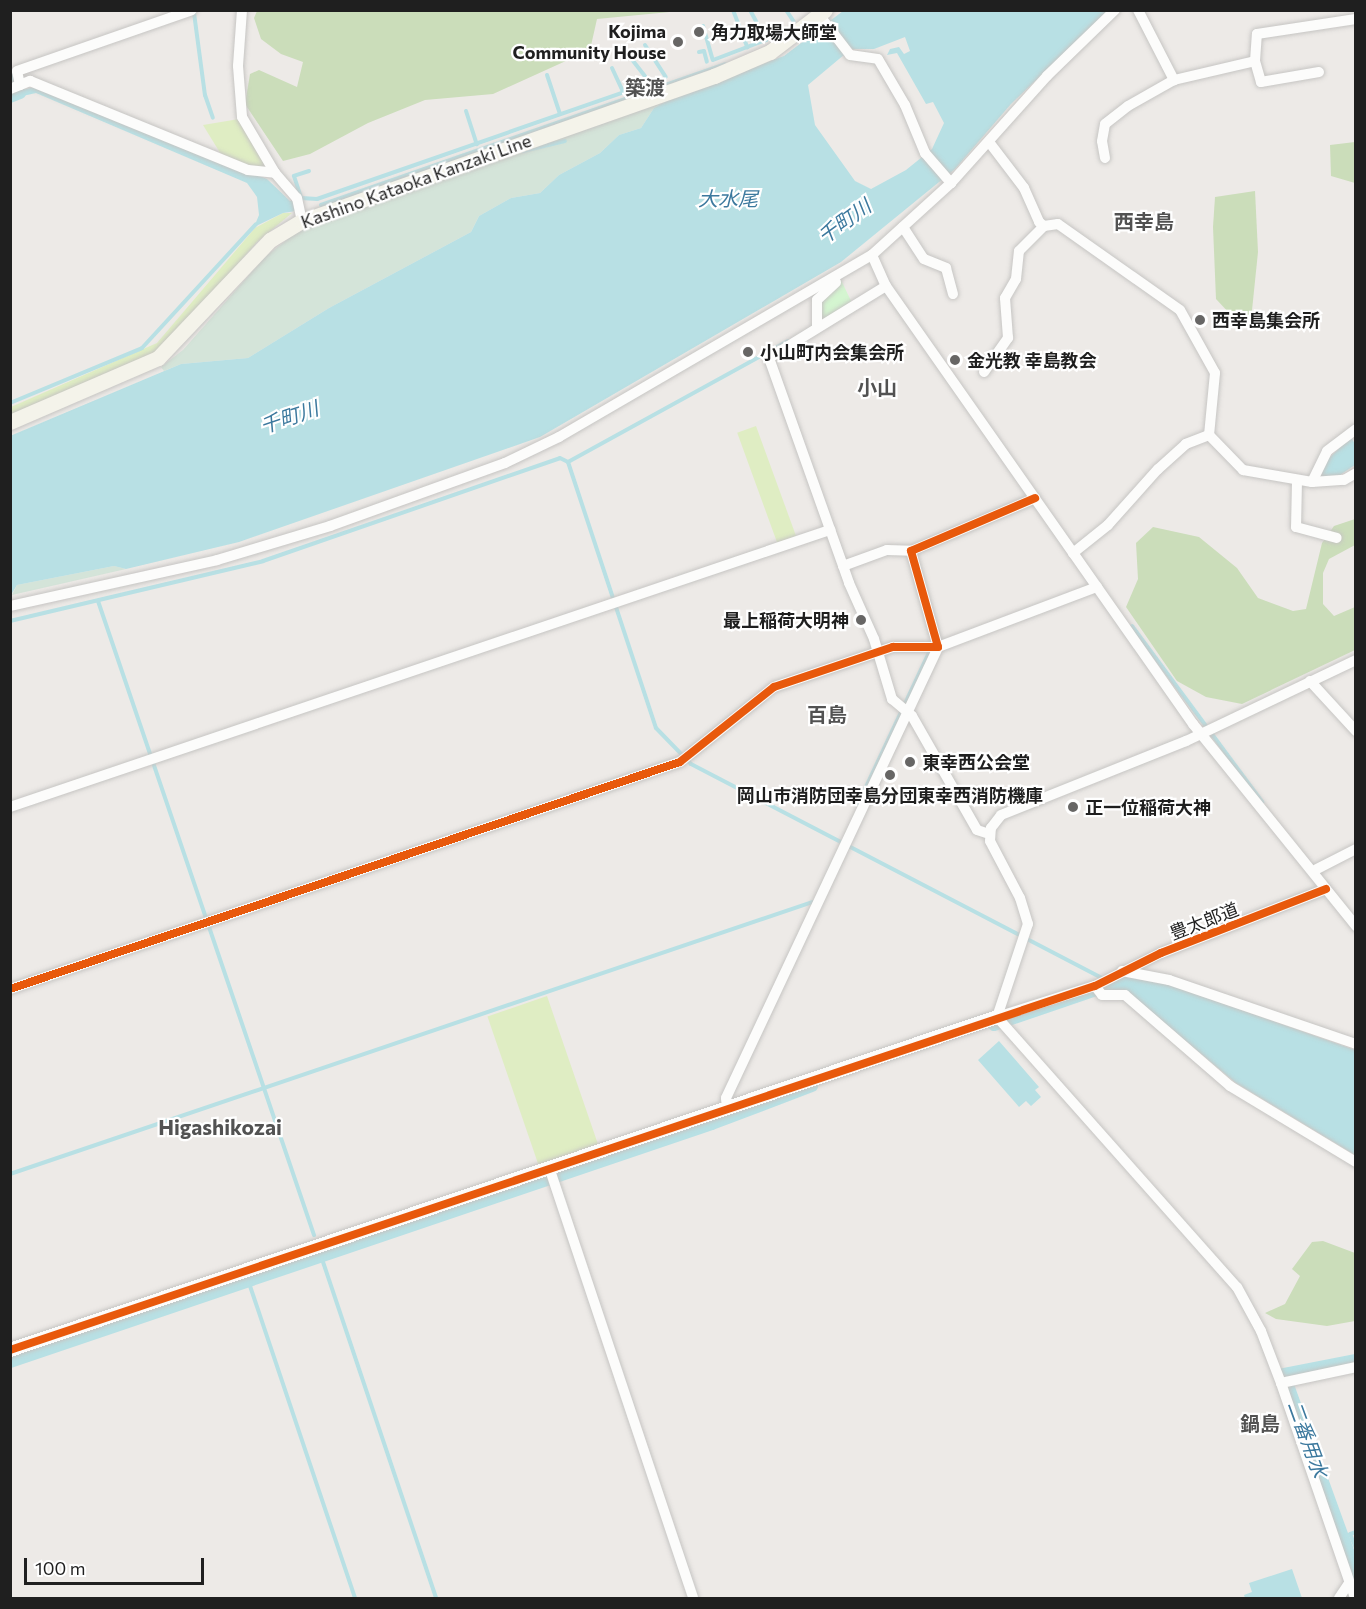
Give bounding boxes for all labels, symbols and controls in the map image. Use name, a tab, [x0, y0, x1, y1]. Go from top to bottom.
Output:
place label: Kojima Community House	[513, 21, 666, 63]
place label: 角力取場大師堂	[711, 21, 837, 43]
marker: 角力取場大師堂	[692, 25, 706, 39]
marker: Kojima Community House	[671, 35, 685, 49]
district label: 築渡	[625, 75, 665, 99]
street label: Kashino Kataoka Kanzaki Line	[298, 129, 534, 233]
water label: 大水尾	[698, 186, 758, 210]
water label: 千町川	[813, 194, 875, 248]
district label: 西幸島	[1114, 209, 1174, 233]
place label: 西幸島集会所	[1212, 309, 1320, 331]
marker: 西幸島集会所	[1193, 313, 1207, 327]
place label: 小山町内会集会所	[760, 341, 904, 363]
marker: 小山町内会集会所	[741, 345, 755, 359]
place label: 金光教 幸島教会	[967, 349, 1096, 371]
marker: 金光教 幸島教会	[948, 353, 962, 367]
district label: 小山	[857, 375, 897, 399]
water label: 千町川	[257, 396, 321, 438]
place label: 最上稲荷大明神	[723, 609, 849, 631]
marker: 最上稲荷大明神	[854, 613, 868, 627]
district label: 百島	[807, 702, 847, 726]
place label: 東幸西公会堂	[922, 751, 1030, 773]
marker: 東幸西公会堂	[903, 755, 917, 769]
marker: 岡山市消防団幸島分団東幸西消防機庫	[883, 768, 897, 782]
place label: 岡山市消防団幸島分団東幸西消防機庫	[737, 784, 1043, 806]
place label: 正一位稲荷大神	[1085, 796, 1211, 818]
marker: 正一位稲荷大神	[1066, 800, 1080, 814]
street label: 豊太郎道	[1167, 898, 1241, 944]
district label: Higashikozai	[158, 1114, 282, 1140]
water label: 二番用水	[1283, 1397, 1333, 1481]
district label: 鍋島	[1240, 1411, 1280, 1435]
scale bar	[27, 1546, 207, 1584]
text: 100 m	[35, 1557, 85, 1579]

